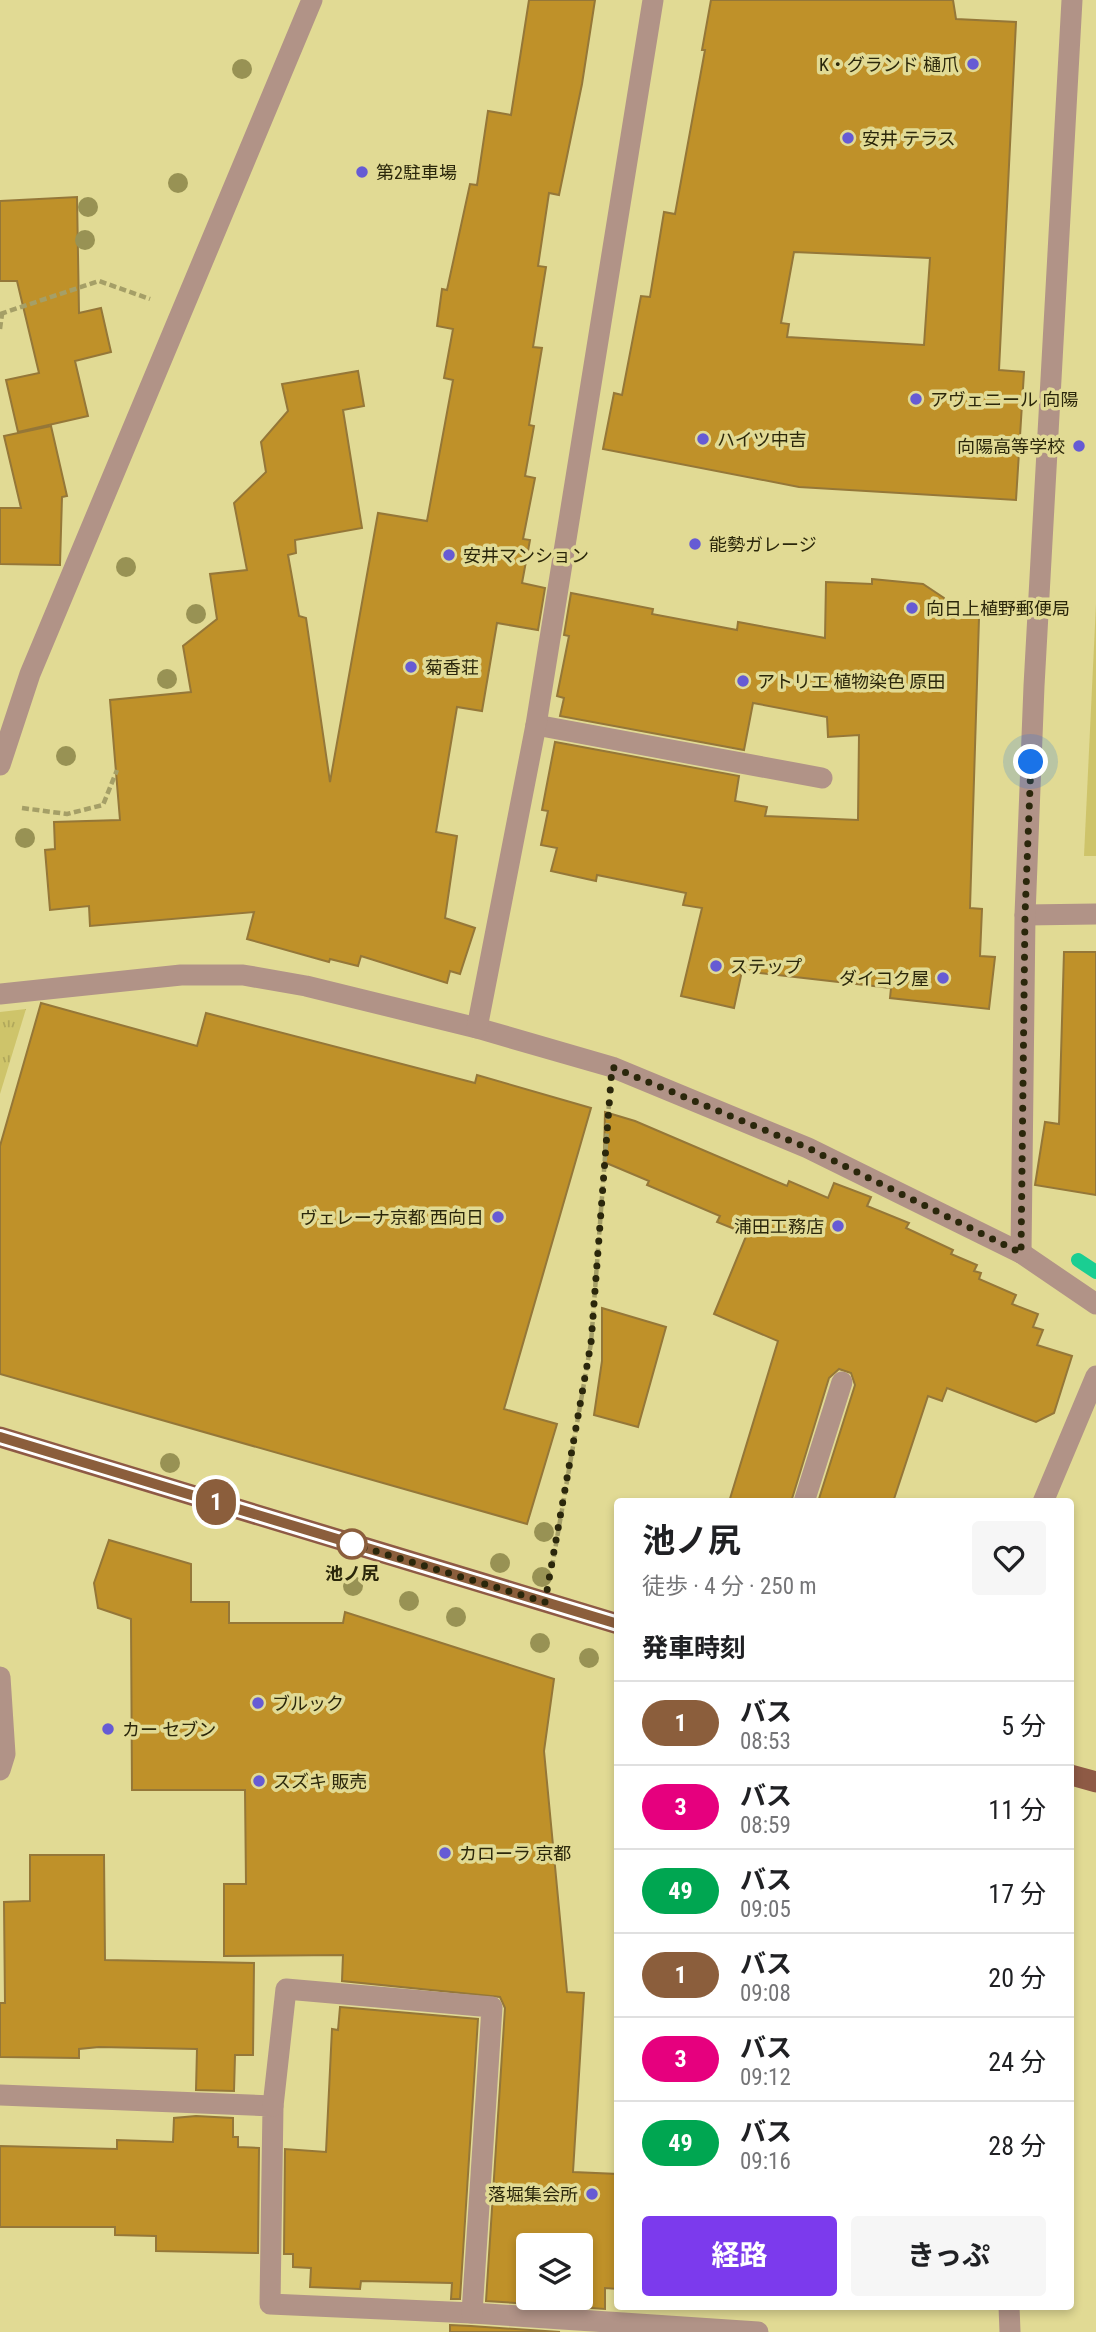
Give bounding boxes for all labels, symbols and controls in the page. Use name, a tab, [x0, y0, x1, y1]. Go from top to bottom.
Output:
place label: K・グランド 樋爪	[819, 54, 959, 75]
marker: K・グランド 樋爪	[965, 56, 981, 72]
place label: 安井 テラス	[862, 128, 956, 149]
marker: 安井 テラス	[840, 130, 856, 146]
place label: 第2駐車場	[376, 162, 457, 183]
marker: 第2駐車場	[354, 164, 370, 180]
place label: アヴェニール 向陽	[930, 389, 1078, 410]
marker: アヴェニール 向陽	[908, 391, 924, 407]
place label: ハイツ中吉	[717, 429, 807, 450]
marker: ハイツ中吉	[695, 431, 711, 447]
place label: 向陽高等学校	[957, 436, 1065, 457]
marker: 向陽高等学校	[1071, 438, 1087, 454]
place label: 能勢ガレージ	[709, 534, 817, 555]
marker: 能勢ガレージ	[687, 536, 703, 552]
place label: 安井マンション	[463, 545, 589, 566]
marker: 安井マンション	[441, 547, 457, 563]
place label: 向日上植野郵便局	[926, 598, 1070, 619]
marker: 向日上植野郵便局	[904, 600, 920, 616]
place label: 菊香荘	[425, 657, 479, 678]
marker: 菊香荘	[403, 659, 419, 675]
place label: アトリエ 植物染色 原田	[757, 671, 945, 692]
marker: アトリエ 植物染色 原田	[735, 673, 751, 689]
your location	[1013, 744, 1048, 779]
place label: ステップ	[730, 956, 802, 977]
marker: ステップ	[708, 958, 724, 974]
place label: ダイコク屋	[839, 968, 929, 989]
marker: ダイコク屋	[935, 970, 951, 986]
place label: ヴェレーナ京都 西向日	[300, 1207, 484, 1228]
marker: ヴェレーナ京都 西向日	[490, 1209, 506, 1225]
place label: 浦田工務店	[734, 1216, 824, 1237]
marker: 浦田工務店	[830, 1218, 846, 1234]
line badge: 1	[193, 1479, 239, 1525]
text: 1	[210, 1488, 222, 1516]
text: 池ノ尻	[642, 1521, 741, 1560]
button: heart	[972, 1521, 1046, 1595]
marker: 池ノ尻	[337, 1529, 367, 1559]
place label: 池ノ尻	[325, 1563, 379, 1584]
text: 徒歩 · 4 分 · 250 m	[642, 1573, 817, 1600]
text: 発車時刻	[642, 1633, 746, 1663]
place label: ブルック	[272, 1693, 344, 1714]
marker: ブルック	[250, 1695, 266, 1711]
text: バス	[740, 1697, 792, 1727]
text: 1	[674, 1709, 687, 1737]
text: 5 分	[1001, 1711, 1046, 1741]
place label: カー セブン	[122, 1719, 216, 1740]
marker: カー セブン	[100, 1721, 116, 1737]
text: 08:53	[740, 1728, 791, 1755]
place label: スズキ 販売	[273, 1771, 367, 1792]
marker: スズキ 販売	[251, 1773, 267, 1789]
text: バス	[740, 1781, 792, 1811]
text: 3	[674, 1793, 687, 1821]
text: 11 分	[988, 1795, 1046, 1825]
text: 08:59	[740, 1812, 791, 1839]
place label: カローラ 京都	[459, 1843, 571, 1864]
marker: カローラ 京都	[437, 1845, 453, 1861]
text: バス	[740, 1865, 792, 1895]
text: 49	[668, 1877, 693, 1905]
text: 17 分	[988, 1879, 1046, 1909]
text: 09:05	[740, 1896, 791, 1923]
text: バス	[740, 1949, 792, 1979]
text: 1	[674, 1961, 687, 1989]
text: 20 分	[988, 1963, 1046, 1993]
text: 09:08	[740, 1980, 791, 2007]
text: バス	[740, 2033, 792, 2063]
text: 3	[674, 2045, 687, 2073]
text: 24 分	[988, 2047, 1046, 2077]
text: 09:12	[740, 2064, 791, 2091]
text: バス	[740, 2117, 792, 2147]
text: 49	[668, 2129, 693, 2157]
text: 28 分	[988, 2131, 1046, 2161]
text: 09:16	[740, 2148, 791, 2175]
place label: 落堀集会所	[488, 2184, 578, 2205]
marker: 落堀集会所	[584, 2186, 600, 2202]
button: 経路	[642, 2216, 837, 2296]
button: きっぷ	[851, 2216, 1046, 2296]
map controls	[516, 2233, 593, 2310]
button: layers	[516, 2233, 593, 2310]

